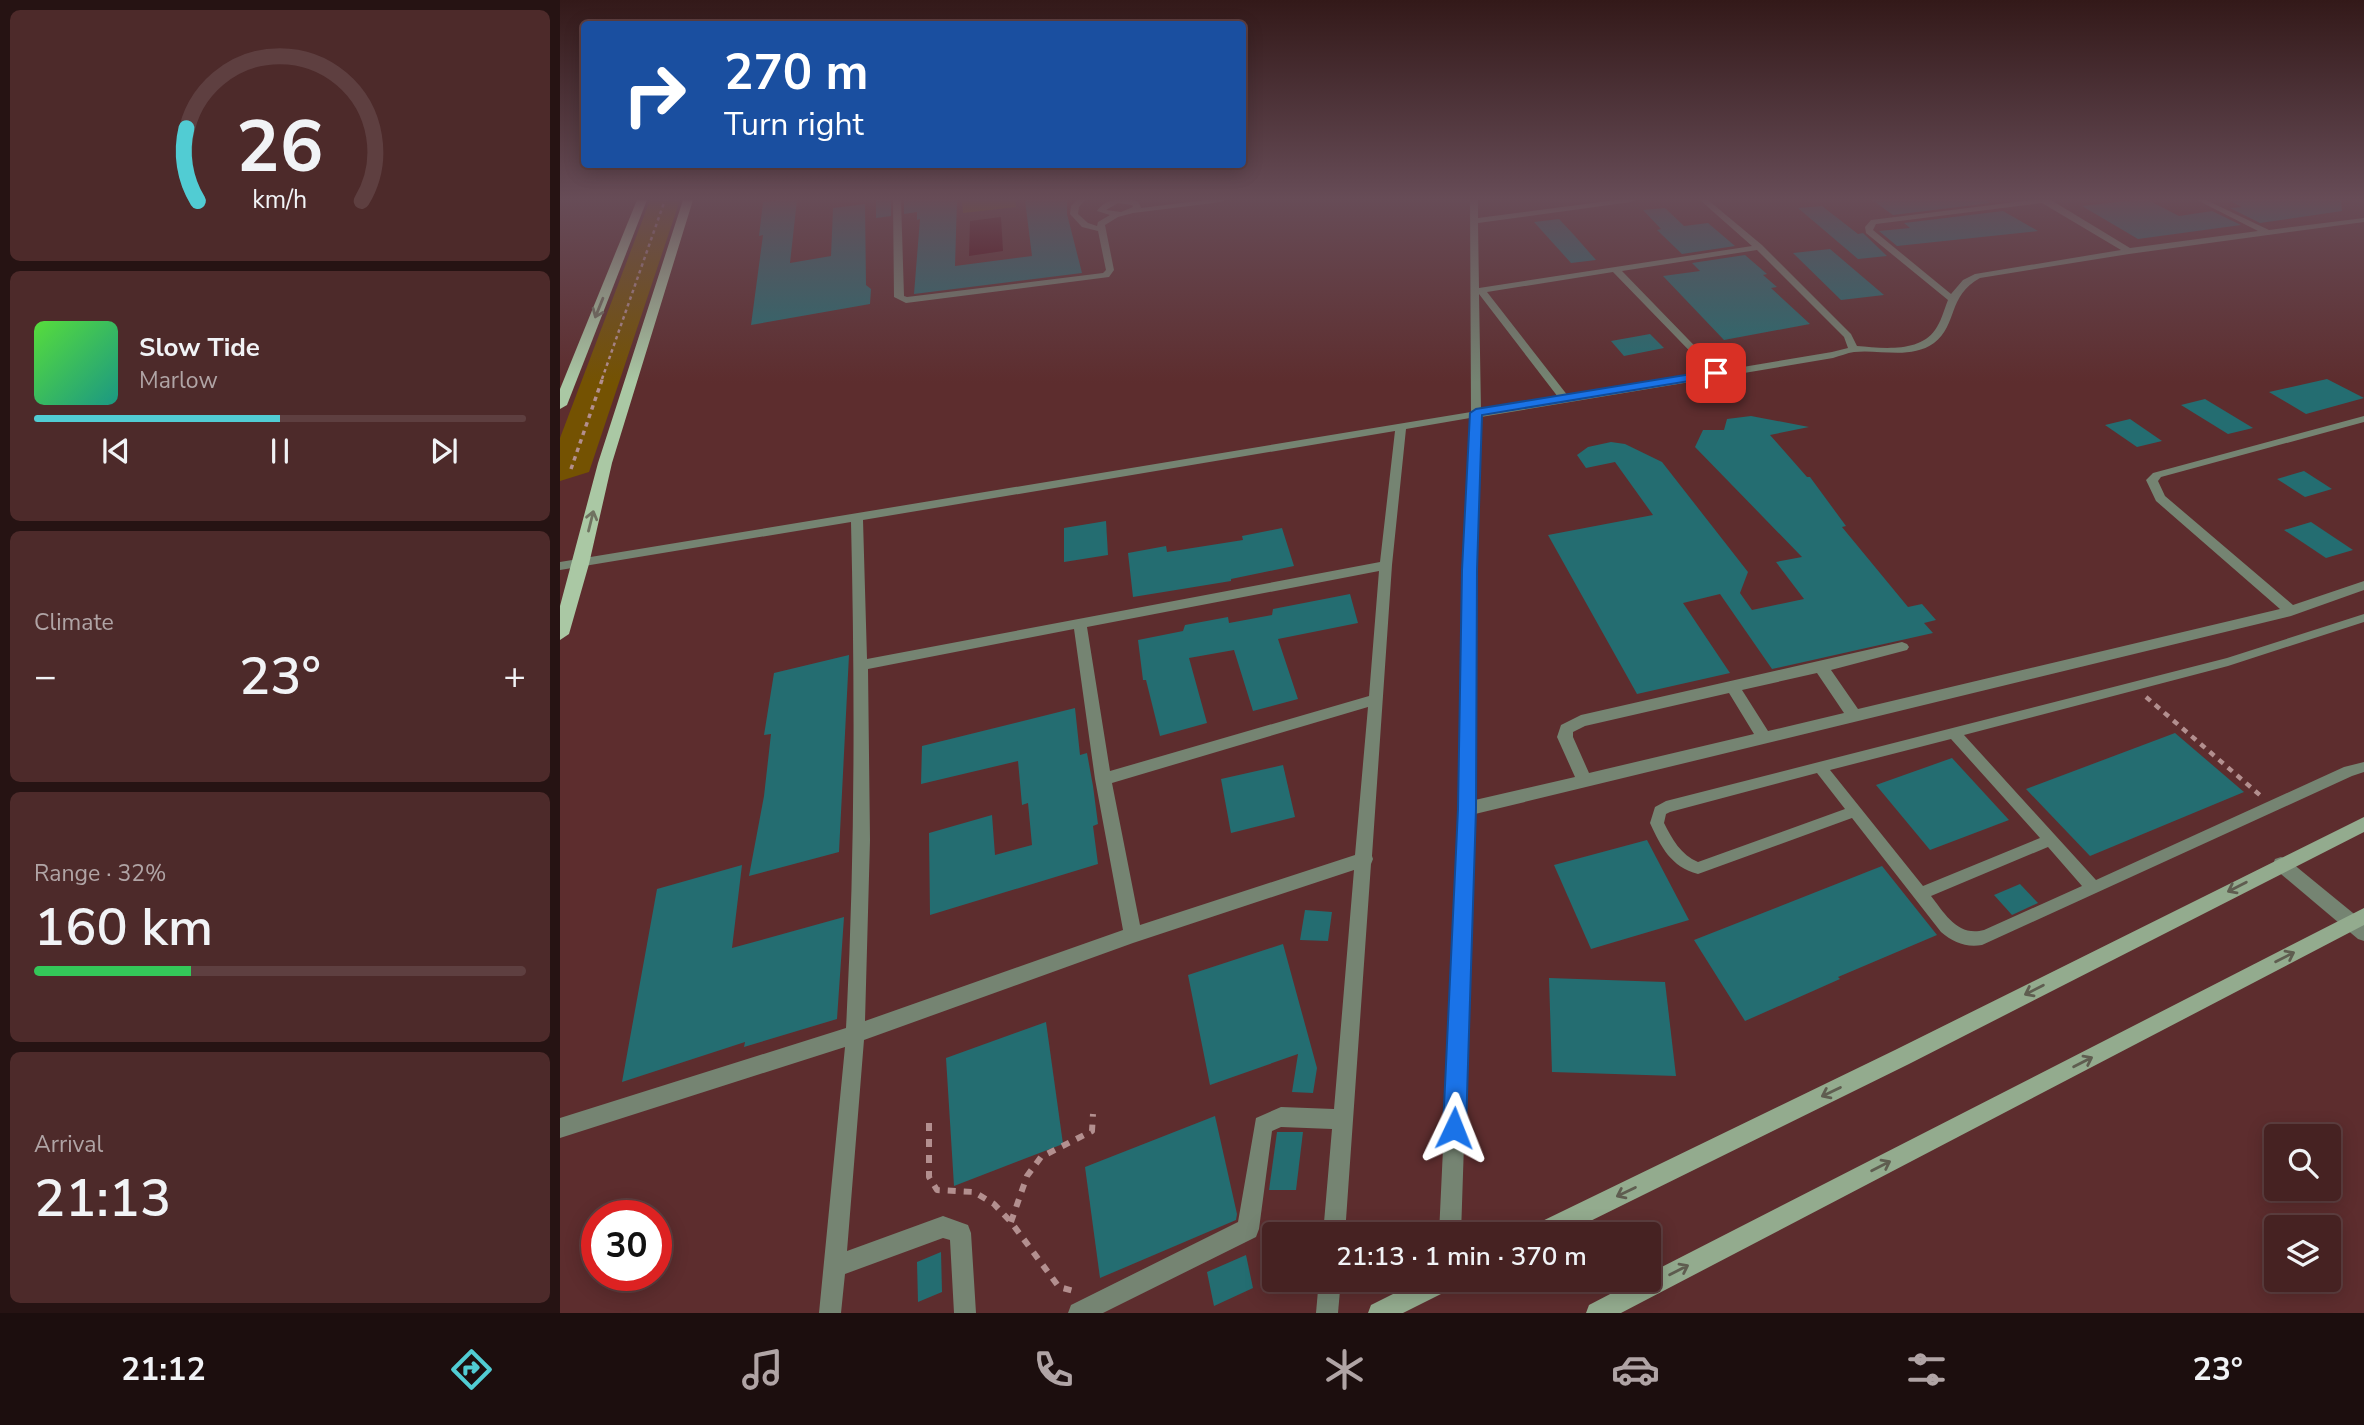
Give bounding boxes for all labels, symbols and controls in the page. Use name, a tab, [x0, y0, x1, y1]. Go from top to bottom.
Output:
text: 270 m	[724, 39, 868, 106]
icon: right	[609, 49, 700, 140]
text: 26	[236, 98, 324, 198]
text: Turn right	[724, 103, 864, 146]
text: km/h	[252, 183, 308, 217]
one-way arrow	[591, 297, 604, 319]
text: Slow Tide	[139, 330, 260, 365]
pin	[1686, 343, 1746, 403]
icon: arrive	[1697, 354, 1735, 392]
text: Marlow	[139, 365, 218, 396]
icon: previous	[97, 432, 135, 470]
icon: pause	[261, 432, 299, 470]
icon: next	[425, 432, 463, 470]
one-way arrow	[585, 510, 599, 533]
text: Climate	[34, 607, 114, 638]
text: 23°	[239, 641, 321, 712]
text: −	[34, 651, 57, 702]
text: +	[503, 651, 526, 702]
text: Range · 32%	[34, 858, 166, 889]
one-way arrow	[2227, 880, 2248, 894]
text: 160 km	[34, 892, 213, 963]
one-way arrow	[2275, 950, 2295, 964]
one-way arrow	[2024, 983, 2045, 997]
one-way arrow	[2072, 1054, 2093, 1068]
one-way arrow	[1821, 1085, 1842, 1099]
position arrow	[1417, 1091, 1491, 1165]
map controls	[2264, 1124, 2341, 1292]
button: search	[2264, 1124, 2341, 1201]
text: Arrival	[34, 1129, 103, 1160]
one-way arrow	[1870, 1159, 1891, 1172]
text: 21:13	[34, 1163, 171, 1234]
one-way arrow	[1616, 1185, 1637, 1199]
speed limit sign: 30	[581, 1200, 672, 1291]
button: layers	[2264, 1215, 2341, 1292]
text: 21:13 · 1 min · 370 m	[1336, 1239, 1587, 1274]
one-way arrow	[1668, 1263, 1689, 1277]
icon: directions	[447, 1345, 496, 1394]
icon: music	[738, 1345, 787, 1394]
icon: phone	[1029, 1345, 1078, 1394]
icon: climate	[1320, 1345, 1369, 1394]
icon: car	[1611, 1345, 1660, 1394]
icon: filters	[1902, 1345, 1951, 1394]
text: 21:12	[121, 1348, 206, 1391]
text: 23°	[2192, 1348, 2243, 1391]

